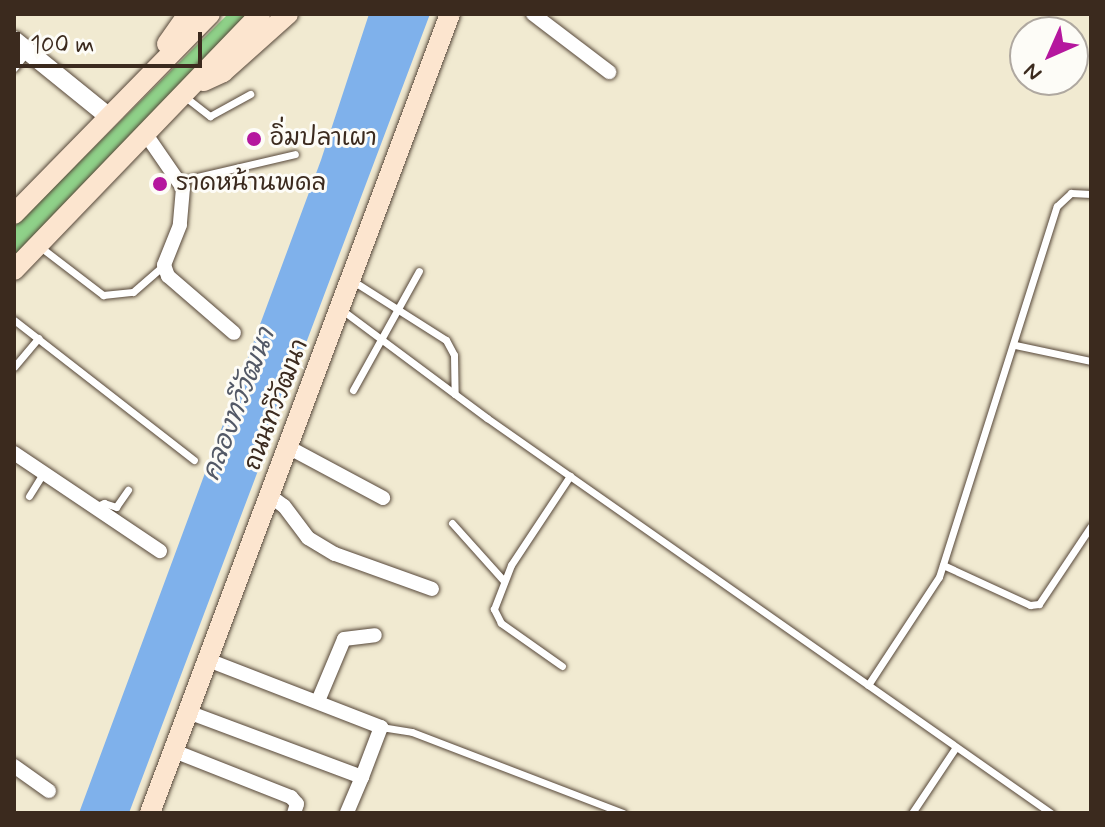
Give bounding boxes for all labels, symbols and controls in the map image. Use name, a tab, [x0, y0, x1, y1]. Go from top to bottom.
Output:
scale bar	[20, 16, 206, 66]
north arrow	[1009, 16, 1089, 96]
text: 100 m	[30, 30, 94, 61]
text: N	[1018, 56, 1049, 87]
place label: อิ่มปลาเผา	[270, 125, 377, 153]
marker: อิ่มปลาเผา	[245, 130, 263, 148]
place label: ราดหน้านพดล	[176, 170, 326, 198]
marker: ราดหน้านพดล	[151, 175, 169, 193]
water label: คลองทวีวัฒนา	[197, 325, 283, 485]
street label: ถนนทวีวัฒนา	[239, 335, 315, 475]

